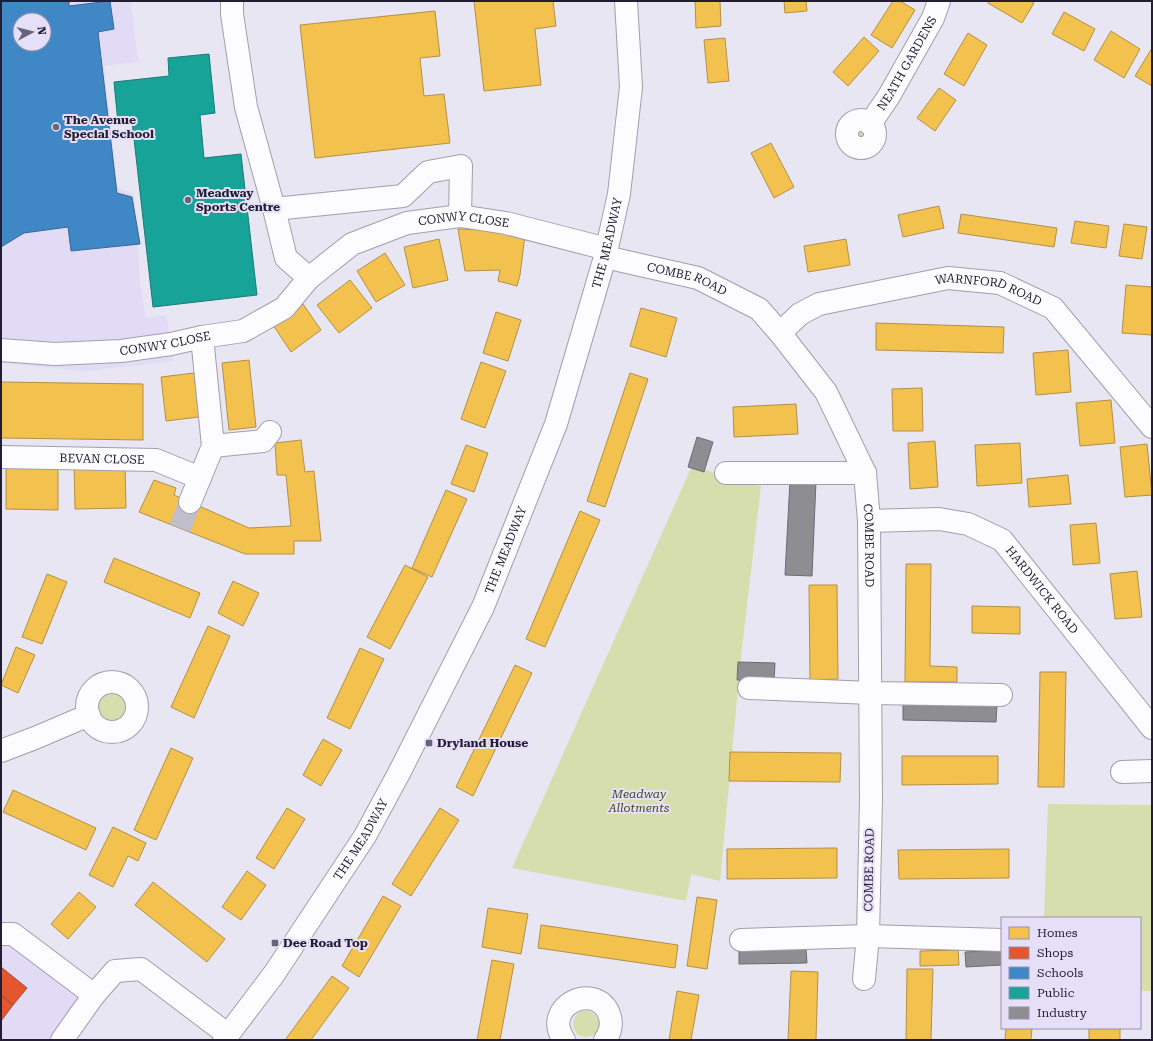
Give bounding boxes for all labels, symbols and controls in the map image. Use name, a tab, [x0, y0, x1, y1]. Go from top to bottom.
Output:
north arrow	[12, 12, 52, 52]
street label: NEATH GARDENS	[874, 14, 940, 113]
text: N	[34, 26, 48, 36]
place label: The Avenue Special School	[64, 113, 154, 141]
marker: The Avenue Special School	[51, 122, 61, 132]
place label: Meadway Sports Centre	[196, 186, 280, 214]
marker: Meadway Sports Centre	[183, 195, 193, 205]
street label: THE MEADWAY	[589, 195, 625, 290]
street label: CONWY CLOSE	[417, 209, 510, 230]
street label: COMBE ROAD	[646, 260, 729, 298]
street label: WARNFORD ROAD	[934, 271, 1044, 309]
street label: CONWY CLOSE	[119, 329, 211, 358]
street label: BEVAN CLOSE	[59, 451, 145, 467]
street label: COMBE ROAD	[861, 503, 876, 587]
street label: THE MEADWAY	[482, 504, 530, 596]
street label: HARDWICK ROAD	[1003, 543, 1081, 637]
place label: Dryland House	[437, 736, 528, 750]
marker: Dryland House	[424, 738, 434, 748]
park label: Meadway Allotments	[608, 787, 670, 815]
street label: THE MEADWAY	[331, 795, 391, 883]
street label: COMBE ROAD	[861, 828, 877, 912]
legend	[1001, 917, 1141, 1029]
text: Homes	[1037, 926, 1078, 940]
place label: Dee Road Top	[283, 936, 368, 950]
marker: Dee Road Top	[270, 938, 280, 948]
text: Shops	[1037, 946, 1073, 960]
text: Schools	[1037, 966, 1084, 980]
text: Public	[1037, 986, 1075, 1000]
text: Industry	[1037, 1006, 1088, 1020]

